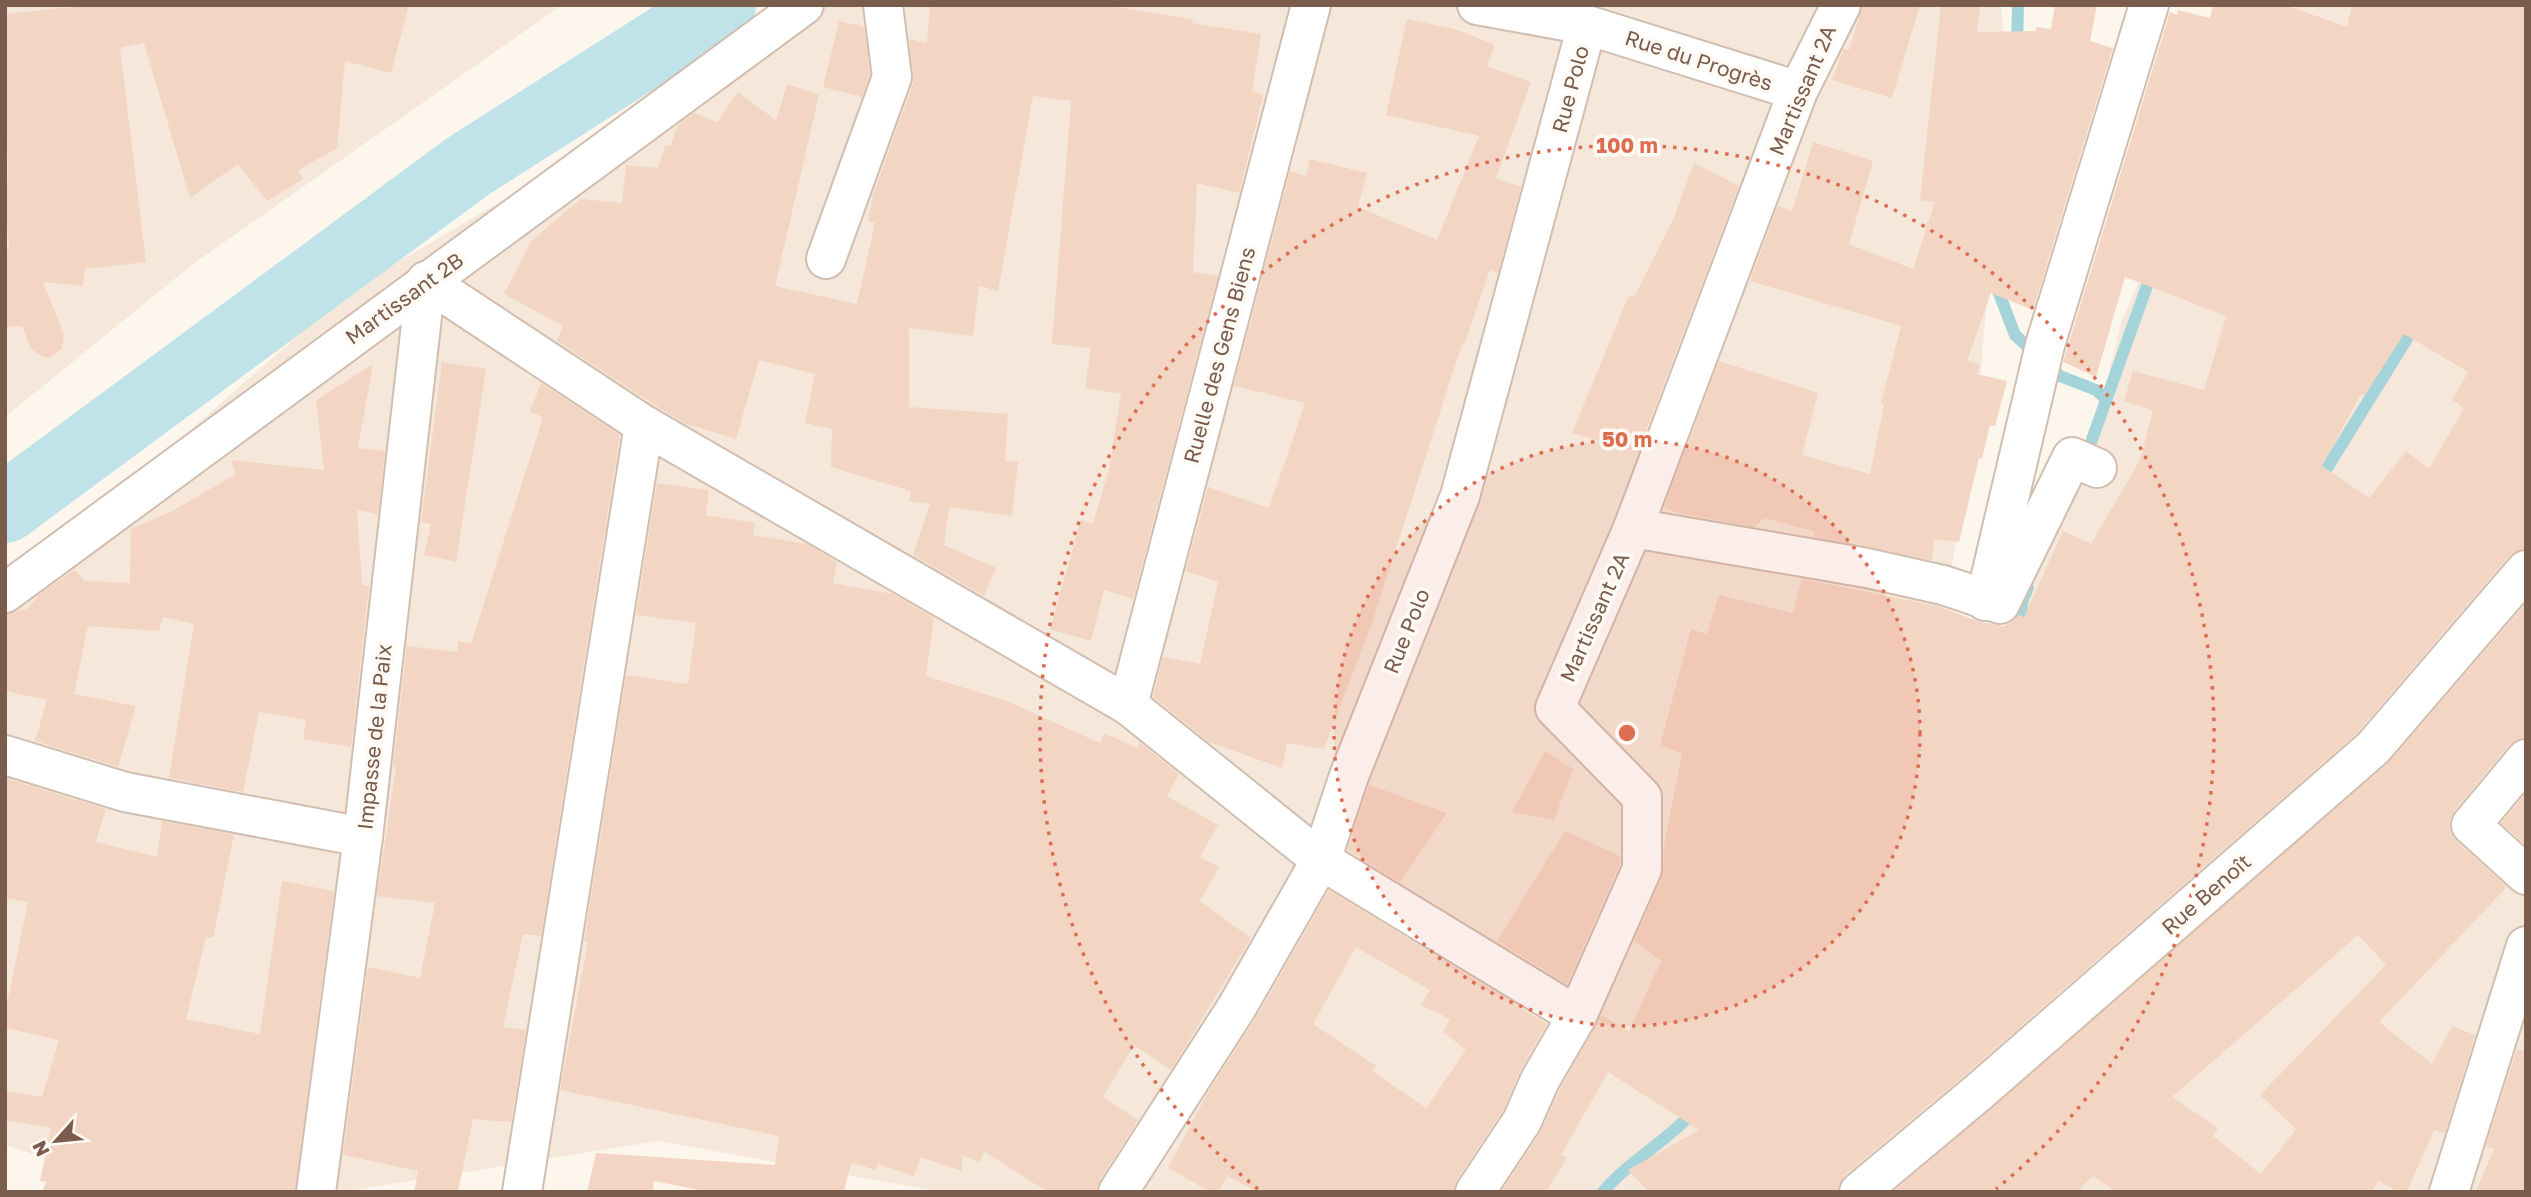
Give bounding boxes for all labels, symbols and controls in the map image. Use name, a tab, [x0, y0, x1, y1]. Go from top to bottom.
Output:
street label: Martissant 2A	[1763, 21, 1841, 159]
street label: Rue du Progrès	[1622, 24, 1776, 96]
street label: Rue Polo	[1546, 43, 1594, 135]
text: 100 m	[1596, 132, 1658, 158]
street label: Ruelle des Gens Biens	[1178, 244, 1260, 466]
street label: Martissant 2B	[340, 247, 468, 349]
text: 50 m	[1602, 426, 1652, 452]
street label: Martissant 2A	[1554, 548, 1634, 686]
street label: Rue Polo	[1377, 585, 1435, 677]
street label: Impasse de la Paix	[351, 642, 397, 831]
centre of rings	[1615, 721, 1639, 745]
street label: Rue Benoît	[2156, 848, 2256, 940]
north arrow	[21, 1106, 91, 1176]
text: N	[27, 1137, 54, 1161]

